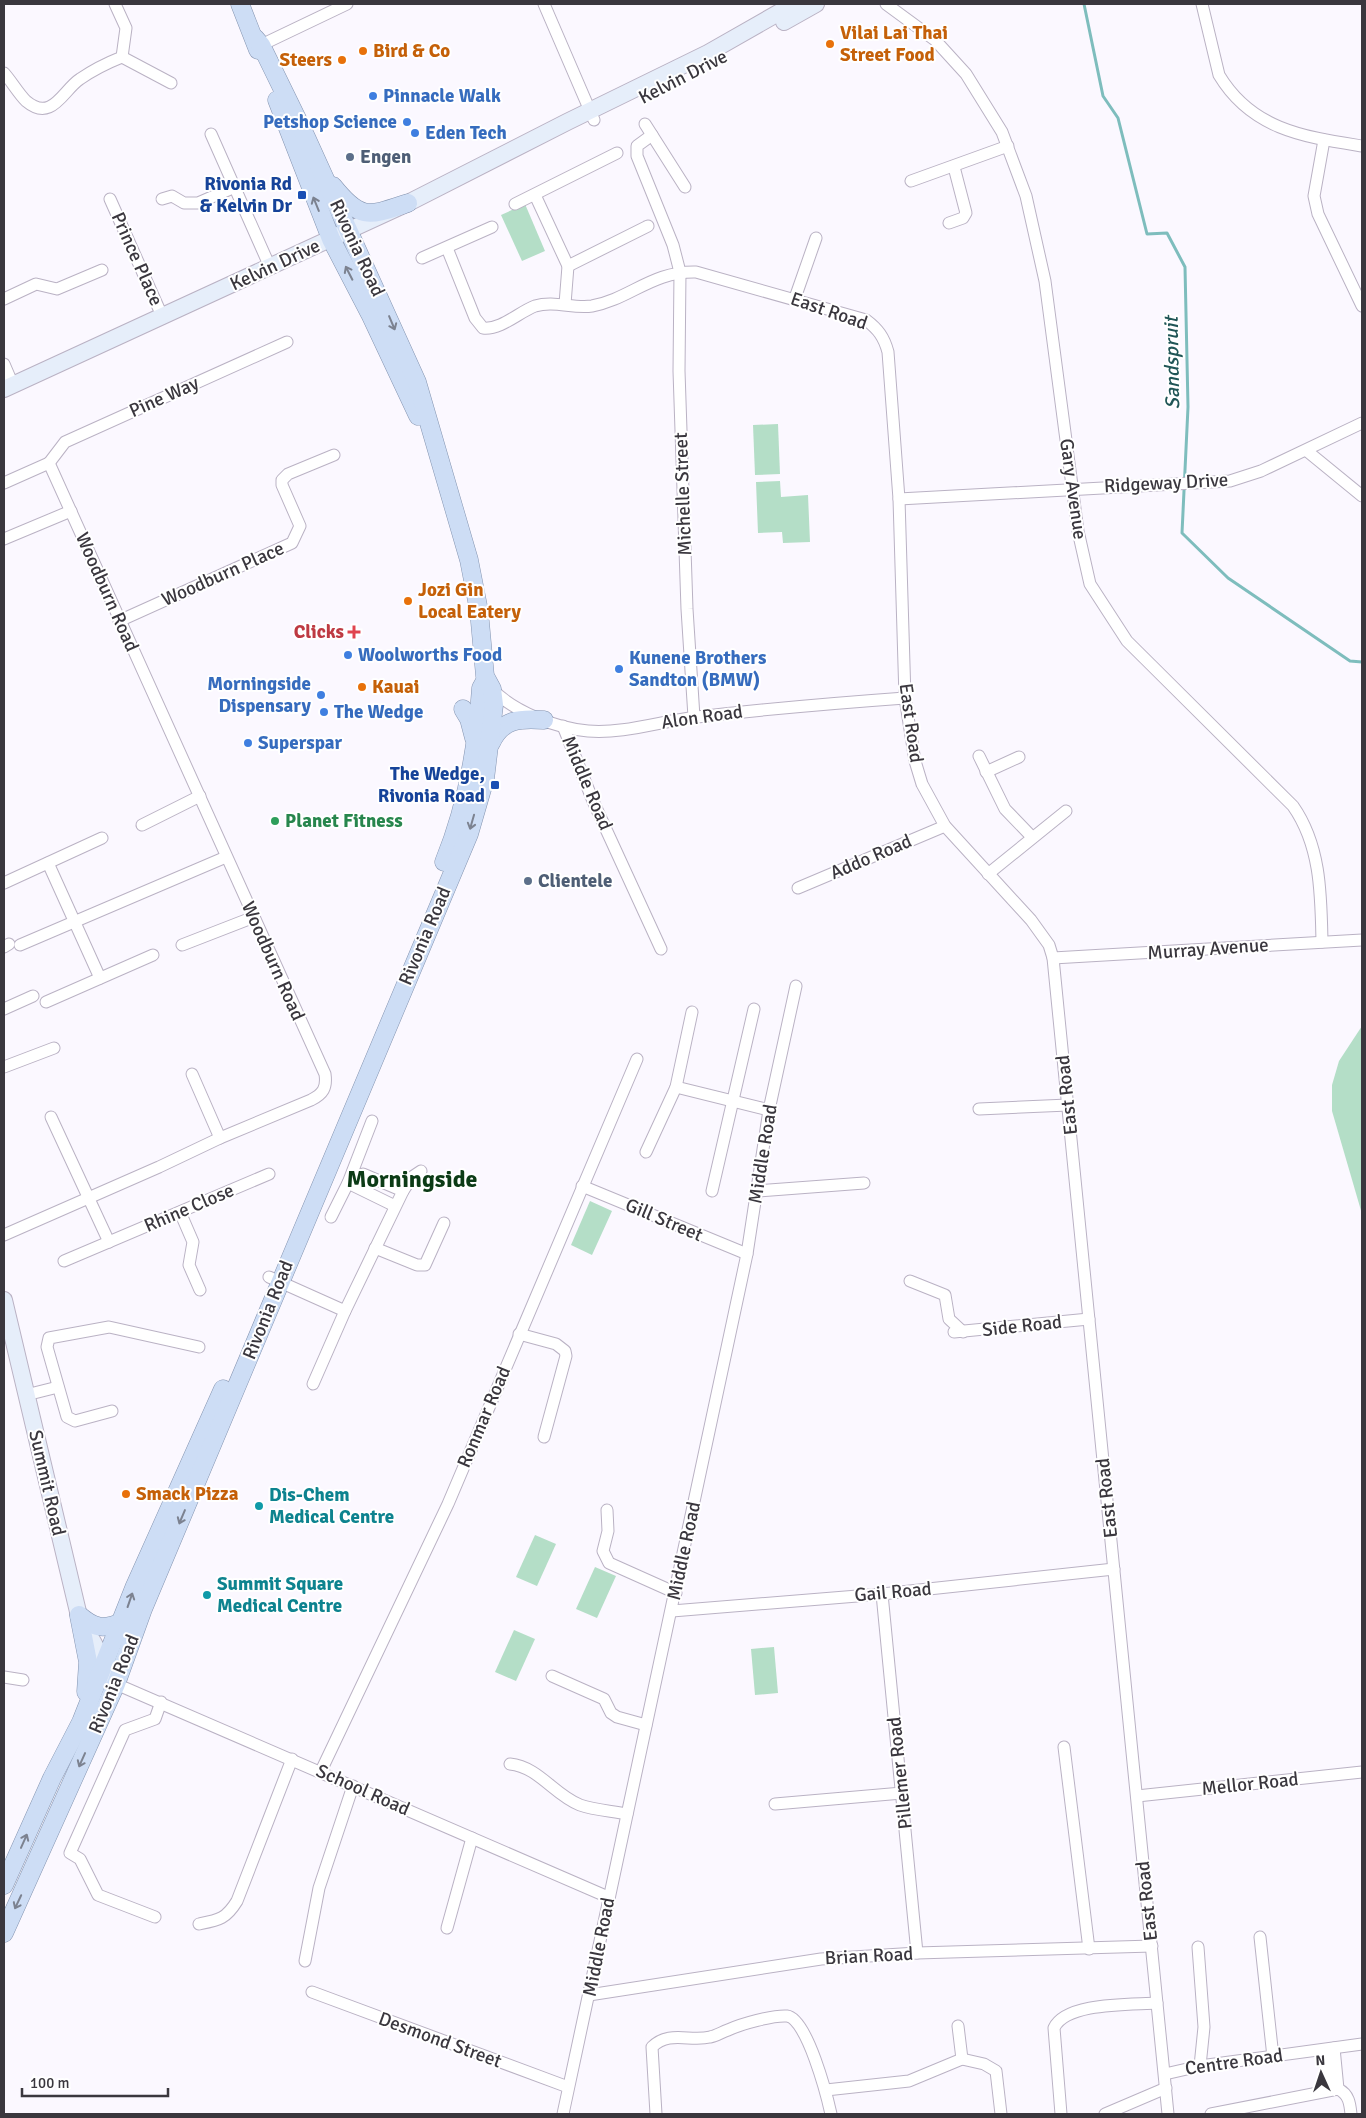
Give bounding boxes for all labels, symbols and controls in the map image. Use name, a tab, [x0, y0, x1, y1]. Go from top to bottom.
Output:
place label: Vilai Lai Thai Street Food	[840, 21, 948, 67]
marker: Vilai Lai Thai Street Food	[824, 38, 836, 50]
place label: Bird & Co	[373, 39, 450, 63]
street label: Kelvin Drive	[635, 44, 731, 110]
marker: Bird & Co	[357, 45, 369, 57]
place label: Steers	[280, 48, 332, 72]
marker: Steers	[336, 54, 348, 66]
place label: Pinnacle Walk	[383, 84, 501, 108]
marker: Pinnacle Walk	[367, 90, 379, 102]
place label: Petshop Science	[263, 110, 397, 134]
marker: Petshop Science	[401, 116, 413, 128]
place label: Eden Tech	[425, 121, 507, 145]
marker: Eden Tech	[409, 127, 421, 139]
place label: Engen	[360, 145, 411, 169]
marker: Engen	[344, 151, 356, 163]
place label: Rivonia Rd & Kelvin Dr	[199, 172, 292, 218]
marker: Rivonia Rd & Kelvin Dr	[296, 189, 308, 201]
street label: Rivonia Road	[324, 196, 390, 300]
one-way arrow	[311, 197, 321, 212]
street label: Prince Place	[106, 208, 168, 310]
street label: Kelvin Drive	[226, 234, 324, 296]
one-way arrow	[343, 266, 353, 281]
street label: East Road	[787, 287, 871, 335]
water label: Sandspruit	[1159, 314, 1185, 410]
one-way arrow	[387, 315, 397, 330]
street label: Pine Way	[125, 371, 203, 423]
street label: Michelle Street	[669, 432, 697, 556]
street label: Gary Avenue	[1054, 437, 1092, 541]
street label: Ridgeway Drive	[1103, 468, 1229, 498]
street label: Woodburn Road	[70, 529, 144, 655]
street label: Woodburn Place	[158, 536, 288, 612]
place label: Jozi Gin Local Eatery	[418, 578, 522, 624]
marker: Jozi Gin Local Eatery	[402, 595, 414, 607]
place label: Clicks	[294, 620, 344, 644]
marker: Clicks	[348, 626, 360, 638]
place label: Woolworths Food	[358, 643, 502, 667]
place label: Kunene Brothers Sandton (BMW)	[629, 646, 766, 692]
marker: Woolworths Food	[342, 649, 354, 661]
marker: Kunene Brothers Sandton (BMW)	[613, 663, 625, 675]
place label: Morningside Dispensary	[207, 672, 312, 718]
place label: Kauai	[372, 675, 419, 699]
marker: Kauai	[356, 681, 368, 693]
street label: East Road	[894, 682, 928, 764]
marker: Morningside Dispensary	[315, 689, 327, 701]
street label: Alon Road	[660, 699, 744, 735]
place label: The Wedge	[334, 700, 423, 724]
marker: The Wedge	[318, 706, 330, 718]
place label: Superspar	[258, 731, 343, 755]
street label: Middle Road	[556, 732, 618, 834]
marker: Superspar	[242, 737, 254, 749]
place label: The Wedge, Rivonia Road	[378, 762, 485, 808]
marker: The Wedge, Rivonia Road	[489, 779, 501, 791]
place label: Planet Fitness	[285, 809, 403, 833]
one-way arrow	[467, 813, 477, 829]
marker: Planet Fitness	[269, 815, 281, 827]
street label: Addo Road	[827, 829, 915, 885]
place label: Clientele	[538, 869, 612, 893]
marker: Clientele	[522, 875, 534, 887]
street label: Rivonia Road	[394, 883, 456, 989]
street label: Woodburn Road	[236, 898, 310, 1024]
street label: Murray Avenue	[1147, 933, 1269, 965]
street label: East Road	[1051, 1054, 1083, 1136]
street label: Middle Road	[743, 1103, 783, 1205]
district label: Morningside	[346, 1164, 478, 1194]
street label: Rhine Close	[140, 1178, 238, 1238]
street label: Gill Street	[622, 1193, 707, 1247]
street label: Rivonia Road	[237, 1257, 299, 1363]
street label: Side Road	[981, 1310, 1063, 1342]
street label: Ronmar Road	[452, 1363, 516, 1471]
street label: Summit Road	[23, 1428, 71, 1538]
street label: East Road	[1091, 1457, 1123, 1539]
place label: Smack Pizza	[136, 1482, 239, 1506]
place label: Dis-Chem Medical Centre	[269, 1483, 394, 1529]
marker: Smack Pizza	[120, 1488, 132, 1500]
street label: Middle Road	[662, 1499, 706, 1603]
marker: Dis-Chem Medical Centre	[253, 1500, 265, 1512]
one-way arrow	[177, 1509, 187, 1524]
place label: Summit Square Medical Centre	[217, 1572, 343, 1618]
street label: Gail Road	[853, 1577, 933, 1607]
marker: Summit Square Medical Centre	[201, 1589, 213, 1601]
one-way arrow	[126, 1593, 135, 1608]
street label: Rivonia Road	[83, 1631, 145, 1737]
street label: Pillemer Road	[882, 1716, 918, 1830]
one-way arrow	[76, 1752, 86, 1767]
street label: School Road	[312, 1759, 414, 1821]
street label: Mellor Road	[1200, 1767, 1300, 1801]
one-way arrow	[19, 1834, 29, 1849]
street label: East Road	[1131, 1860, 1163, 1942]
one-way arrow	[13, 1894, 22, 1909]
street label: Middle Road	[578, 1895, 620, 1999]
street label: Brian Road	[824, 1942, 914, 1970]
street label: Desmond Street	[375, 2007, 505, 2074]
street label: Centre Road	[1183, 2043, 1285, 2081]
north arrow	[1296, 2048, 1346, 2098]
text: N	[1315, 2052, 1326, 2069]
scale bar	[22, 2066, 169, 2098]
text: 100 m	[30, 2074, 70, 2092]

